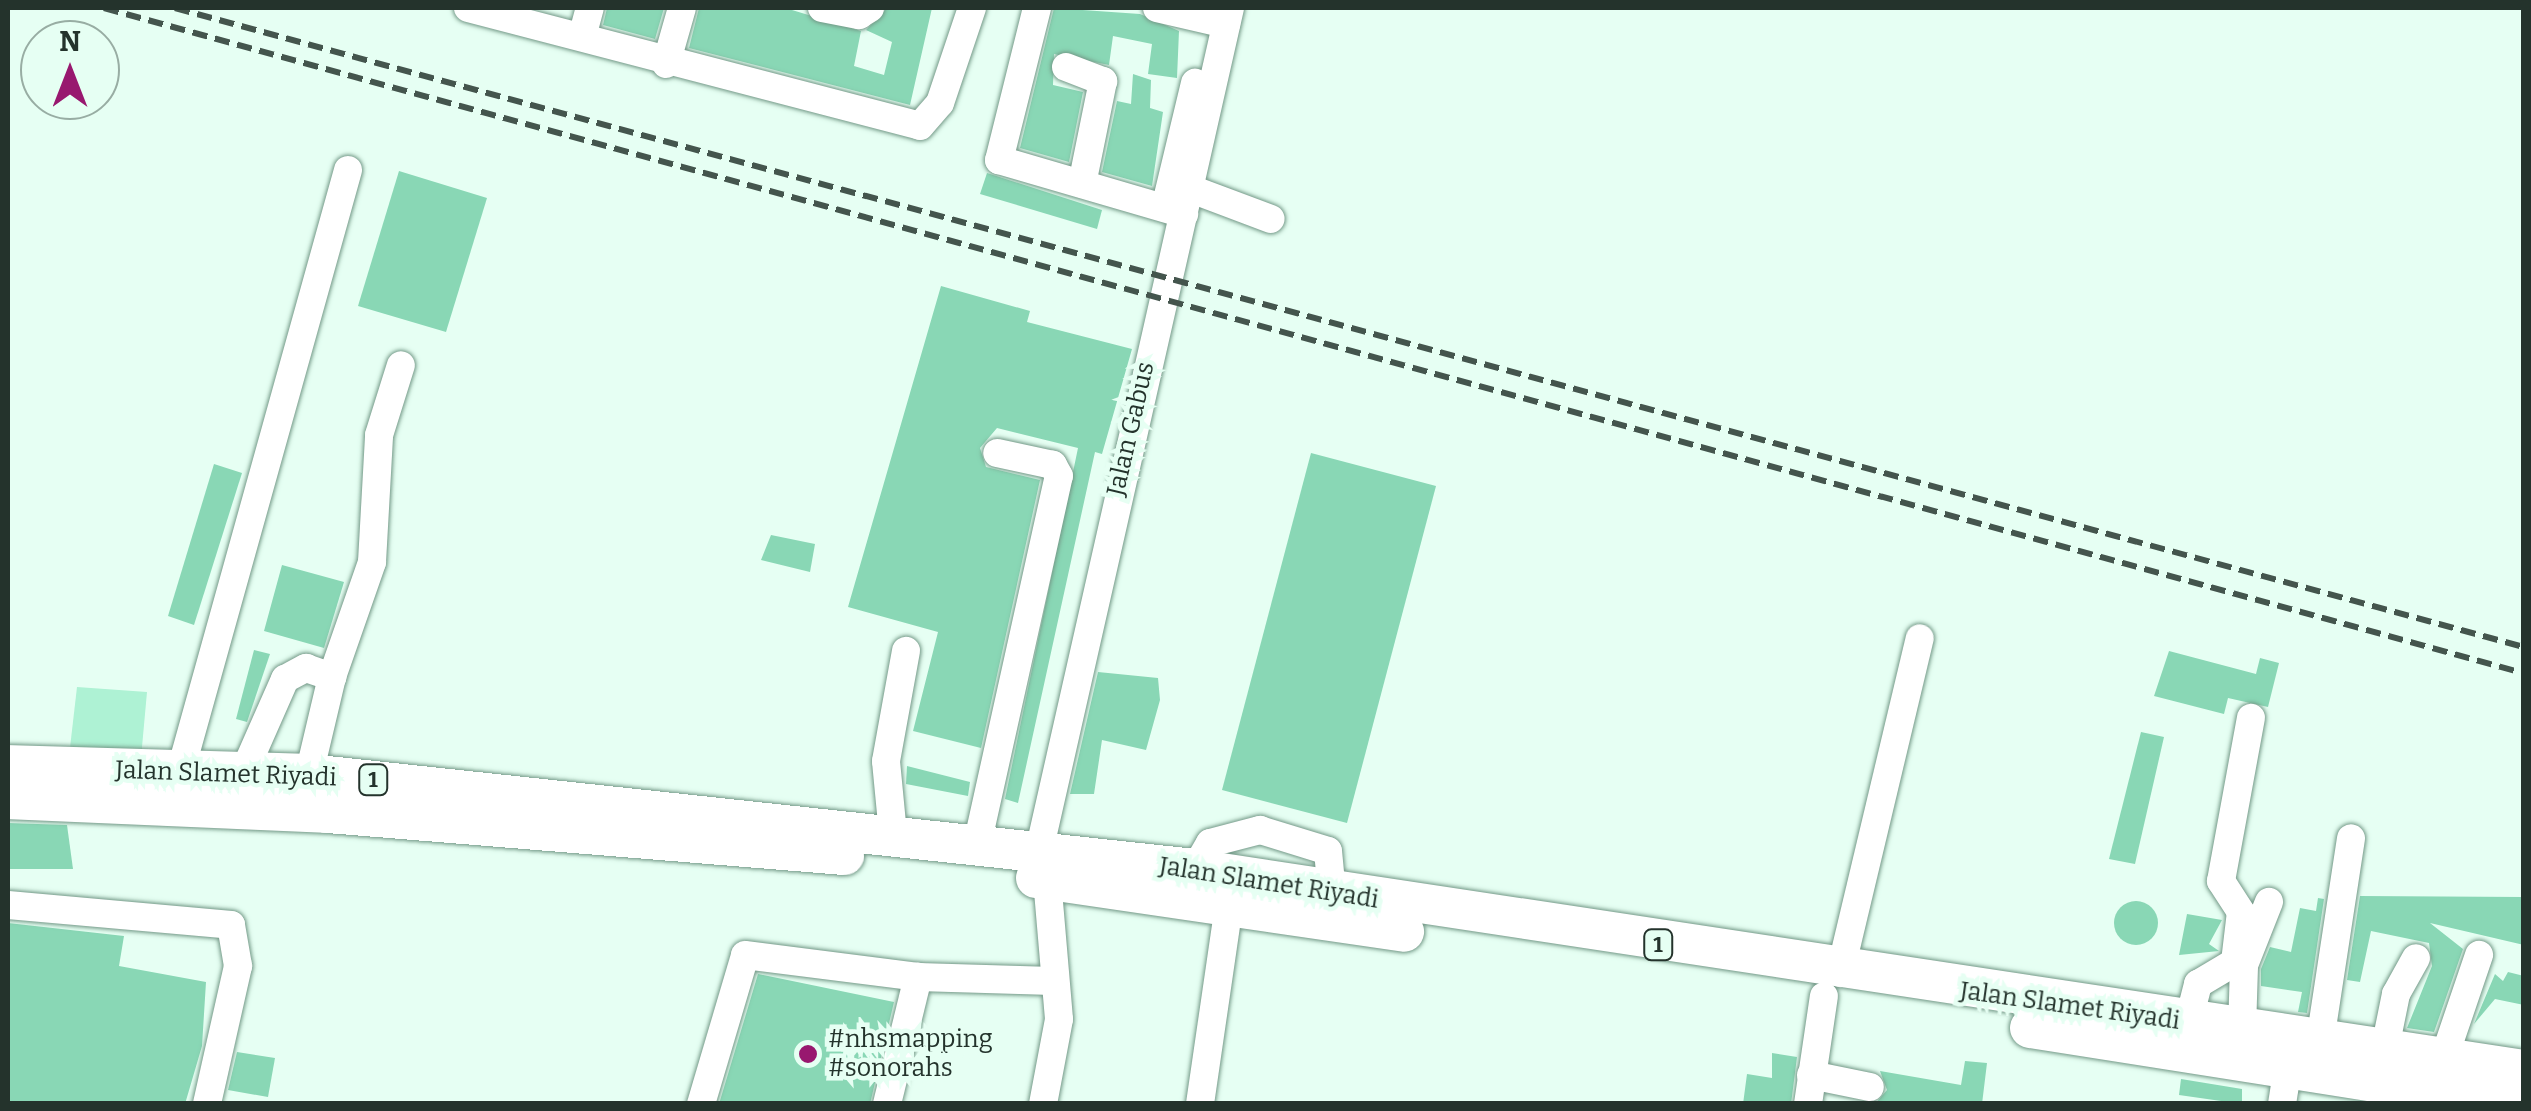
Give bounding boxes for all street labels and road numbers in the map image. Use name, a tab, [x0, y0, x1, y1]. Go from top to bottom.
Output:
street label: Jalan Gabus	[1101, 359, 1161, 499]
street label: Jalan Slamet Riyadi	[115, 755, 337, 793]
road number: 1	[358, 763, 388, 797]
street label: Jalan Slamet Riyadi	[1157, 851, 1381, 915]
road number: 1	[1643, 928, 1673, 962]
street label: Jalan Slamet Riyadi	[1958, 976, 2182, 1036]

